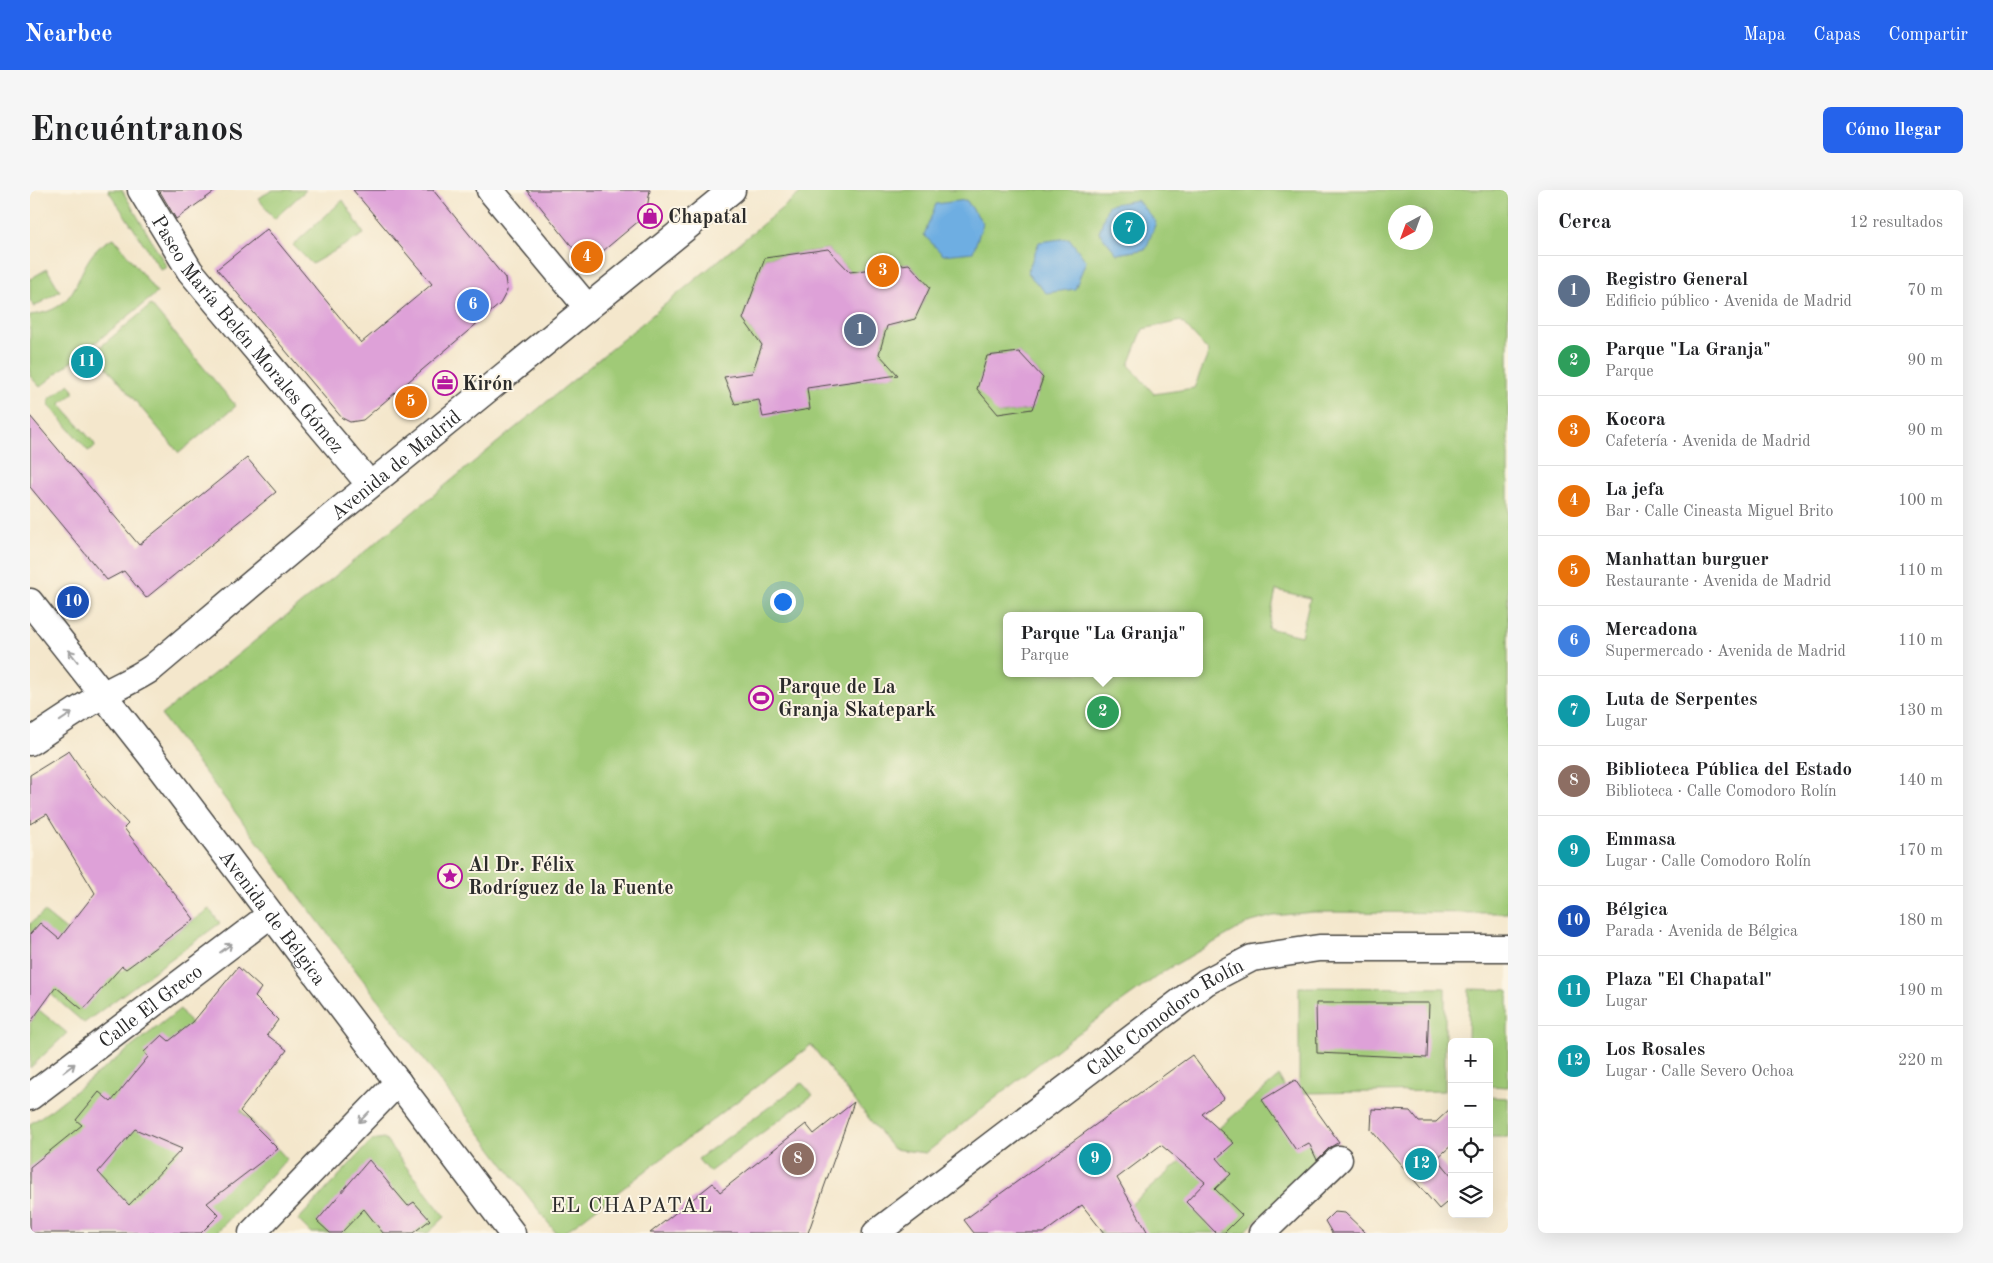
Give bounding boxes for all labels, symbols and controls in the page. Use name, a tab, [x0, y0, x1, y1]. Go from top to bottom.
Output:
text: Nearbee	[25, 23, 113, 47]
text: Mapa	[1743, 26, 1786, 44]
text: Capas	[1814, 26, 1861, 44]
text: Compartir	[1889, 26, 1968, 44]
button: Cómo llegar	[1823, 107, 1963, 153]
text: Encuéntranos	[30, 113, 243, 148]
shop icon: Chapatal	[637, 203, 663, 229]
north arrow	[1388, 205, 1433, 250]
place label: Chapatal	[668, 208, 747, 228]
pin: 7	[1113, 209, 1145, 247]
street label: Paseo María Belén Morales Gómez	[147, 212, 347, 458]
text: Cerca	[1558, 212, 1611, 233]
text: 12 resultados	[1849, 215, 1943, 231]
pin: 4	[571, 238, 603, 276]
pin: 3	[867, 252, 899, 290]
text: Registro General	[1605, 271, 1748, 290]
text: 1	[1569, 283, 1579, 299]
text: 70 m	[1907, 283, 1943, 299]
pin: 6	[457, 286, 489, 324]
text: Edificio público · Avenida de Madrid	[1605, 294, 1852, 310]
pin: 1	[844, 311, 876, 349]
text: Parque "La Granja"	[1605, 341, 1771, 360]
pin: 11	[71, 343, 103, 381]
text: 2	[1569, 353, 1579, 369]
text: 90 m	[1907, 353, 1943, 369]
text: Parque	[1605, 364, 1654, 380]
office icon: Kirón	[432, 370, 458, 396]
place label: Kirón	[462, 375, 513, 395]
pin: 5	[395, 383, 427, 421]
street label: Avenida de Madrid	[328, 407, 465, 525]
text: Kocora	[1605, 411, 1666, 430]
text: 3	[1569, 423, 1579, 439]
text: 90 m	[1907, 423, 1943, 439]
text: Cafetería · Avenida de Madrid	[1605, 434, 1811, 450]
text: La jefa	[1605, 481, 1664, 500]
text: 4	[1569, 493, 1579, 509]
text: 100 m	[1898, 493, 1943, 509]
text: Bar · Calle Cineasta Miguel Brito	[1605, 504, 1833, 520]
text: Manhattan burguer	[1605, 551, 1769, 570]
text: 5	[1569, 563, 1579, 579]
text: 110 m	[1898, 563, 1943, 579]
text: Restaurante · Avenida de Madrid	[1605, 574, 1831, 590]
pin: 10	[57, 583, 89, 621]
your location	[770, 589, 796, 615]
popup	[1003, 612, 1203, 677]
text: Mercadona	[1605, 621, 1698, 640]
text: Parque "La Granja"	[1020, 625, 1186, 644]
text: 6	[1569, 633, 1579, 649]
text: 110 m	[1898, 633, 1943, 649]
text: Supermercado · Avenida de Madrid	[1605, 644, 1846, 660]
text: Parque	[1020, 648, 1069, 664]
one-way arrow	[68, 650, 79, 663]
place label: Parque de La Granja Skatepark	[778, 678, 936, 721]
sports icon: Parque de La Granja Skatepark	[748, 685, 774, 711]
text: Luta de Serpentes	[1605, 691, 1758, 710]
pin: 2	[1087, 693, 1119, 731]
text: 7	[1569, 703, 1579, 719]
text: 130 m	[1898, 703, 1943, 719]
one-way arrow	[59, 712, 73, 723]
text: Lugar	[1605, 714, 1647, 730]
text: Biblioteca Pública del Estado	[1605, 761, 1852, 780]
text: 8	[1569, 773, 1579, 789]
text: 140 m	[1898, 773, 1943, 789]
text: Biblioteca · Calle Comodoro Rolín	[1605, 784, 1837, 800]
text: Emmasa	[1605, 831, 1676, 850]
text: 9	[1569, 843, 1579, 859]
text: 170 m	[1898, 843, 1943, 859]
street label: Avenida de Bélgica	[214, 847, 329, 990]
text: Lugar · Calle Comodoro Rolín	[1605, 854, 1811, 870]
place label: Al Dr. Félix Rodríguez de la Fuente	[468, 856, 674, 899]
place icon: Al Dr. Félix Rodríguez de la Fuente	[437, 863, 463, 889]
text: Bélgica	[1605, 901, 1668, 920]
text: 10	[1565, 913, 1583, 929]
text: 180 m	[1898, 913, 1943, 929]
text: Parada · Avenida de Bélgica	[1605, 924, 1798, 940]
one-way arrow	[219, 943, 232, 954]
street label: Calle Comodoro Rolín	[1084, 956, 1248, 1081]
street label: Calle El Greco	[96, 962, 207, 1053]
text: Plaza "El Chapatal"	[1605, 971, 1772, 990]
text: 11	[1565, 983, 1583, 999]
text: 190 m	[1898, 983, 1943, 999]
text: Lugar	[1605, 994, 1647, 1010]
map controls	[1448, 1038, 1493, 1218]
button: +	[1448, 1038, 1493, 1083]
text: Los Rosales	[1605, 1041, 1705, 1060]
text: 12	[1565, 1053, 1583, 1069]
text: 220 m	[1898, 1053, 1943, 1069]
one-way arrow	[62, 1063, 76, 1073]
text: Lugar · Calle Severo Ochoa	[1605, 1064, 1794, 1080]
button: −	[1448, 1083, 1493, 1128]
one-way arrow	[358, 1111, 370, 1124]
button: locate	[1448, 1128, 1493, 1173]
pin: 8	[782, 1140, 814, 1178]
pin: 9	[1079, 1140, 1111, 1178]
pin: 12	[1405, 1145, 1437, 1183]
button: layers	[1448, 1173, 1493, 1218]
district label: EL CHAPATAL	[551, 1196, 713, 1217]

